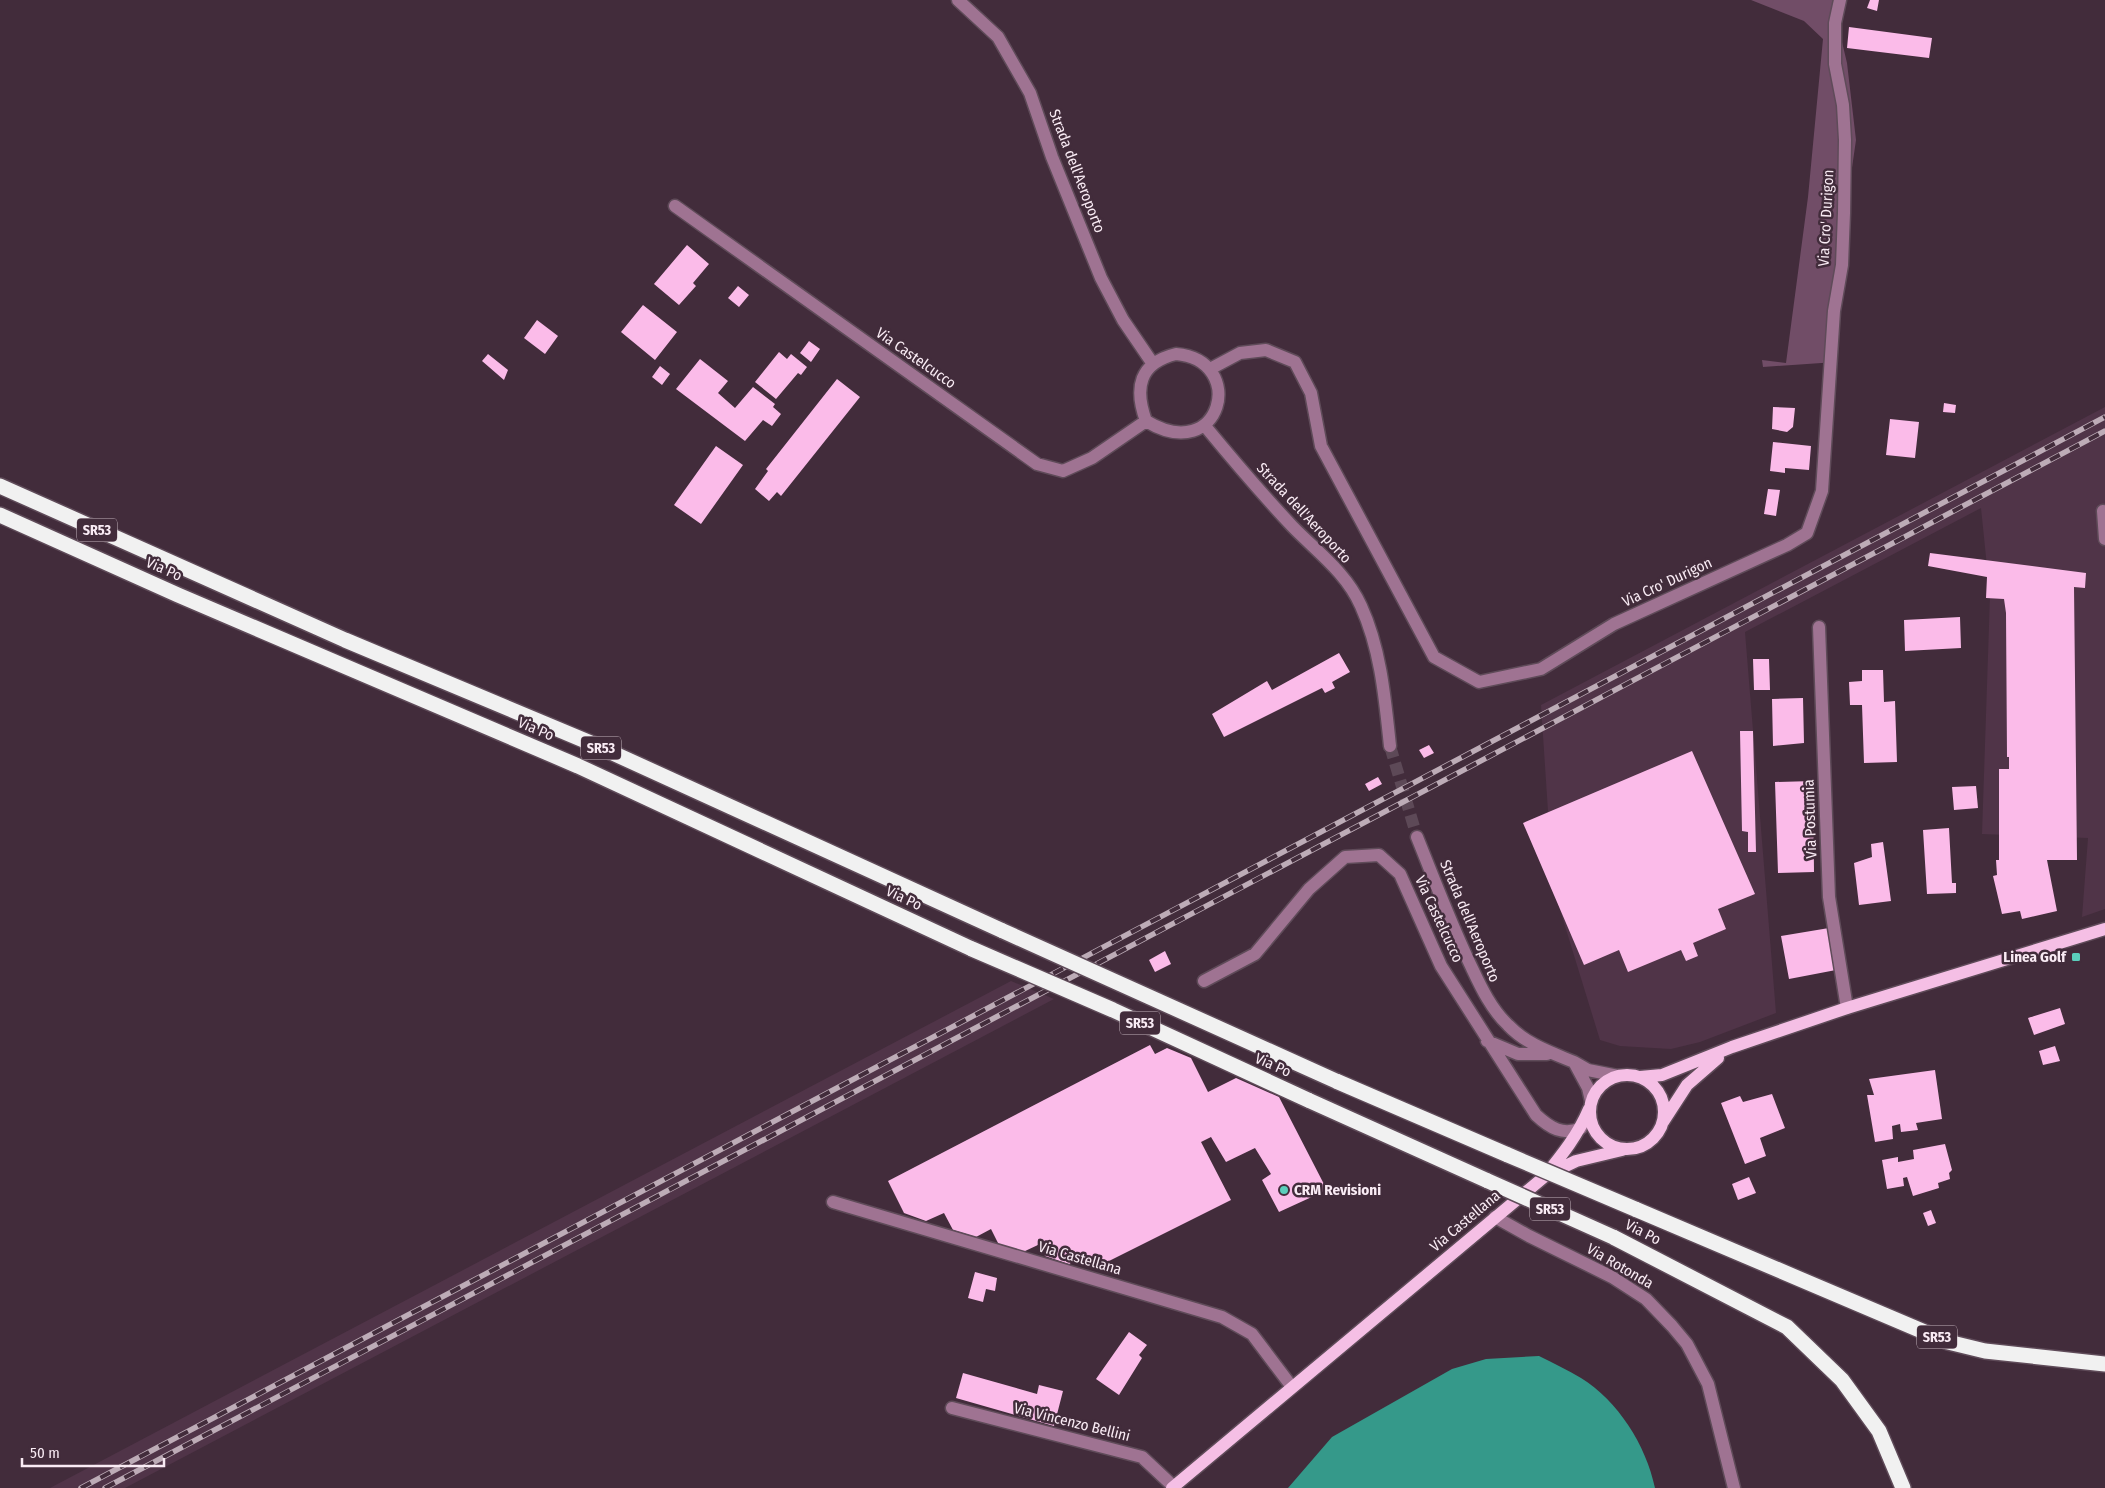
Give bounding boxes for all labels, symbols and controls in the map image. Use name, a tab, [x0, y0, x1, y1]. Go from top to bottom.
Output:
street label: Strada dell'Aeroporto	[1045, 107, 1109, 235]
street label: Via Cro' Durigon	[1814, 169, 1838, 267]
street label: Via Castelcucco	[872, 324, 960, 392]
street label: Strada dell'Aeroporto	[1253, 459, 1355, 567]
road number: SR53	[77, 518, 117, 542]
street label: Via Po	[143, 553, 185, 585]
street label: Via Cro' Durigon	[1619, 553, 1715, 611]
street label: Via Po	[515, 713, 557, 745]
road number: SR53	[581, 736, 621, 760]
street label: Via Postumia	[1800, 779, 1820, 859]
street label: Strada dell'Aeroporto	[1436, 857, 1504, 985]
street label: Via Castelcucco	[1411, 873, 1467, 965]
street label: Via Po	[883, 882, 925, 914]
place label: Linea Golf	[2003, 948, 2067, 966]
marker: Linea Golf	[2070, 951, 2082, 963]
road number: SR53	[1120, 1011, 1160, 1034]
street label: Via Po	[1252, 1049, 1294, 1081]
place label: CRM Revisioni	[1294, 1181, 1381, 1199]
marker: CRM Revisioni	[1278, 1184, 1290, 1196]
street label: Via Castellana	[1426, 1186, 1504, 1256]
road number: SR53	[1530, 1198, 1570, 1220]
street label: Via Po	[1622, 1215, 1664, 1249]
street label: Via Castellana	[1036, 1238, 1124, 1278]
street label: Via Rotonda	[1583, 1240, 1657, 1292]
road number: SR53	[1917, 1325, 1957, 1348]
street label: Via Vincenzo Bellini	[1012, 1399, 1132, 1445]
scale bar	[22, 1436, 165, 1468]
text: 50 m	[30, 1444, 60, 1462]

